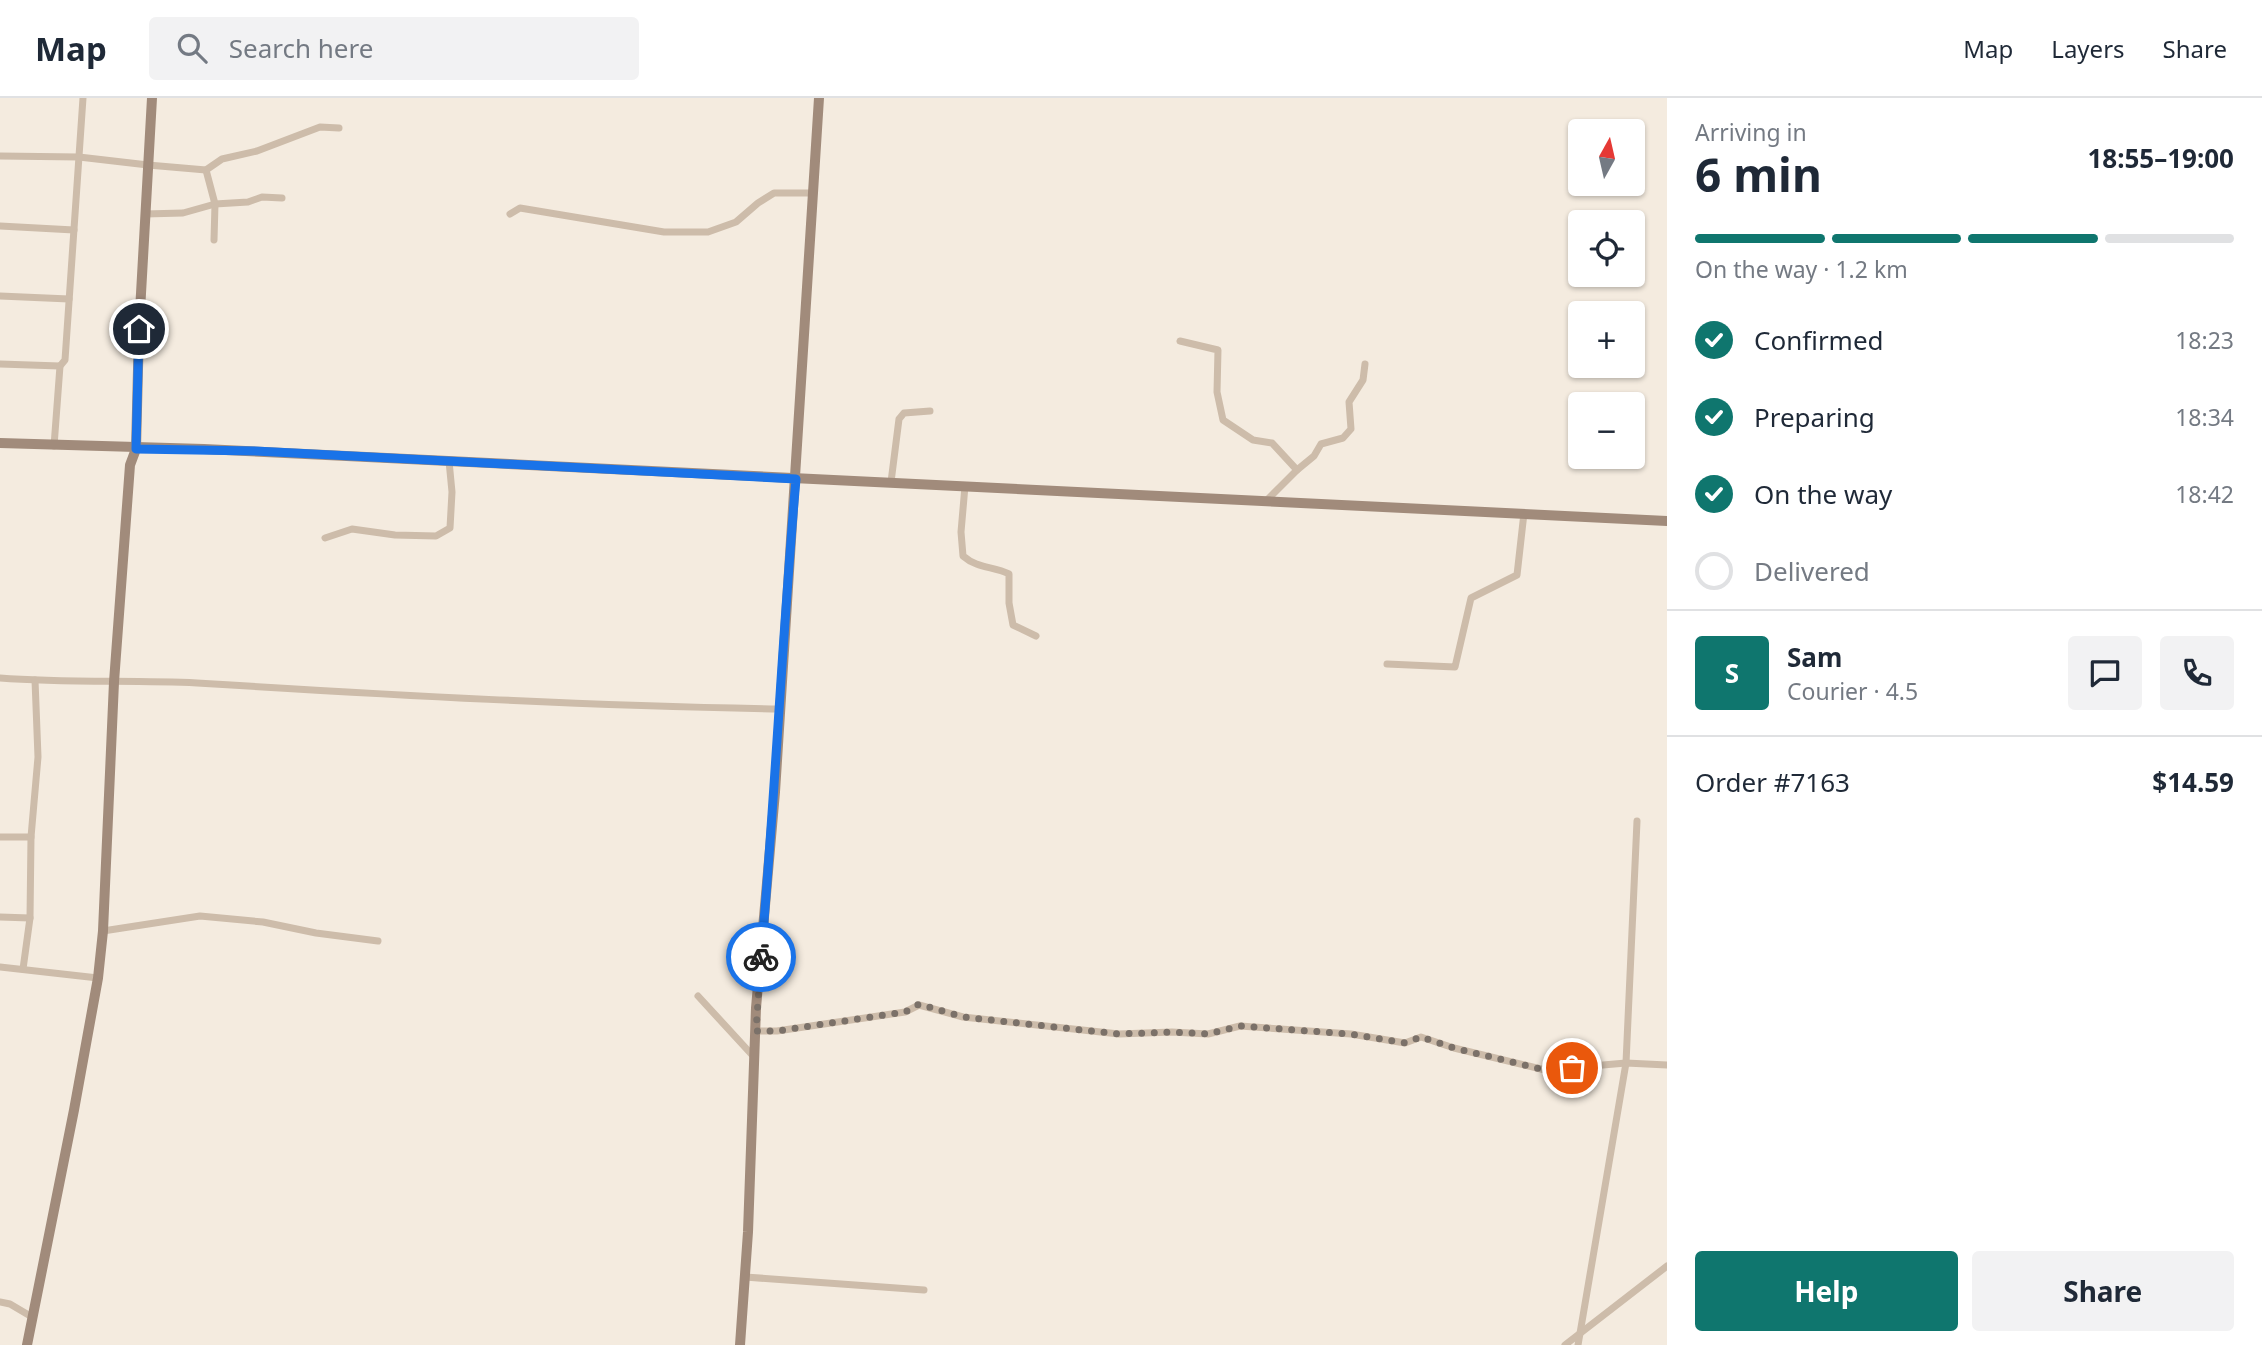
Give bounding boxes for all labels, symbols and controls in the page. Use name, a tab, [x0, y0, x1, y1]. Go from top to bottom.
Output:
search box	[149, 17, 639, 80]
text: Map	[35, 26, 107, 71]
icon: search	[173, 29, 211, 67]
text: Search here	[229, 30, 373, 66]
text: Map	[1963, 32, 2013, 65]
text: Layers	[2051, 32, 2125, 65]
text: Share	[2163, 32, 2227, 65]
text: Arriving in	[1695, 116, 1807, 148]
north arrow	[1568, 119, 1645, 196]
map controls	[1568, 119, 1645, 469]
text: 18:55–19:00	[2087, 140, 2234, 176]
text: 6 min	[1695, 143, 1822, 205]
button: locate	[1568, 210, 1645, 287]
text: On the way · 1.2 km	[1695, 253, 1908, 285]
pin	[109, 299, 169, 359]
button: +	[1568, 301, 1645, 378]
icon: home	[120, 310, 158, 348]
icon: check	[1695, 321, 1733, 359]
text: Confirmed	[1754, 322, 1884, 358]
text: 18:23	[2175, 324, 2234, 356]
button: −	[1568, 392, 1645, 469]
icon: check	[1695, 398, 1733, 436]
text: Preparing	[1754, 399, 1875, 435]
text: 18:34	[2175, 401, 2234, 433]
icon: check	[1695, 475, 1733, 513]
text: On the way	[1754, 476, 1892, 512]
text: 18:42	[2175, 478, 2234, 510]
text: Delivered	[1754, 553, 1870, 589]
button: chat	[2068, 636, 2142, 710]
button: phone	[2160, 636, 2234, 710]
text: Sam	[1787, 639, 1842, 675]
text: S	[1725, 655, 1739, 691]
text: Courier · 4.5	[1787, 675, 1918, 707]
text: Order #7163	[1695, 764, 1850, 800]
text: $14.59	[2152, 764, 2234, 800]
courier	[726, 922, 796, 992]
icon: bike	[742, 938, 780, 976]
pin	[1542, 1038, 1602, 1098]
icon: bag	[1553, 1049, 1591, 1087]
button: Help	[1695, 1251, 1958, 1331]
button: Share	[1972, 1251, 2234, 1331]

